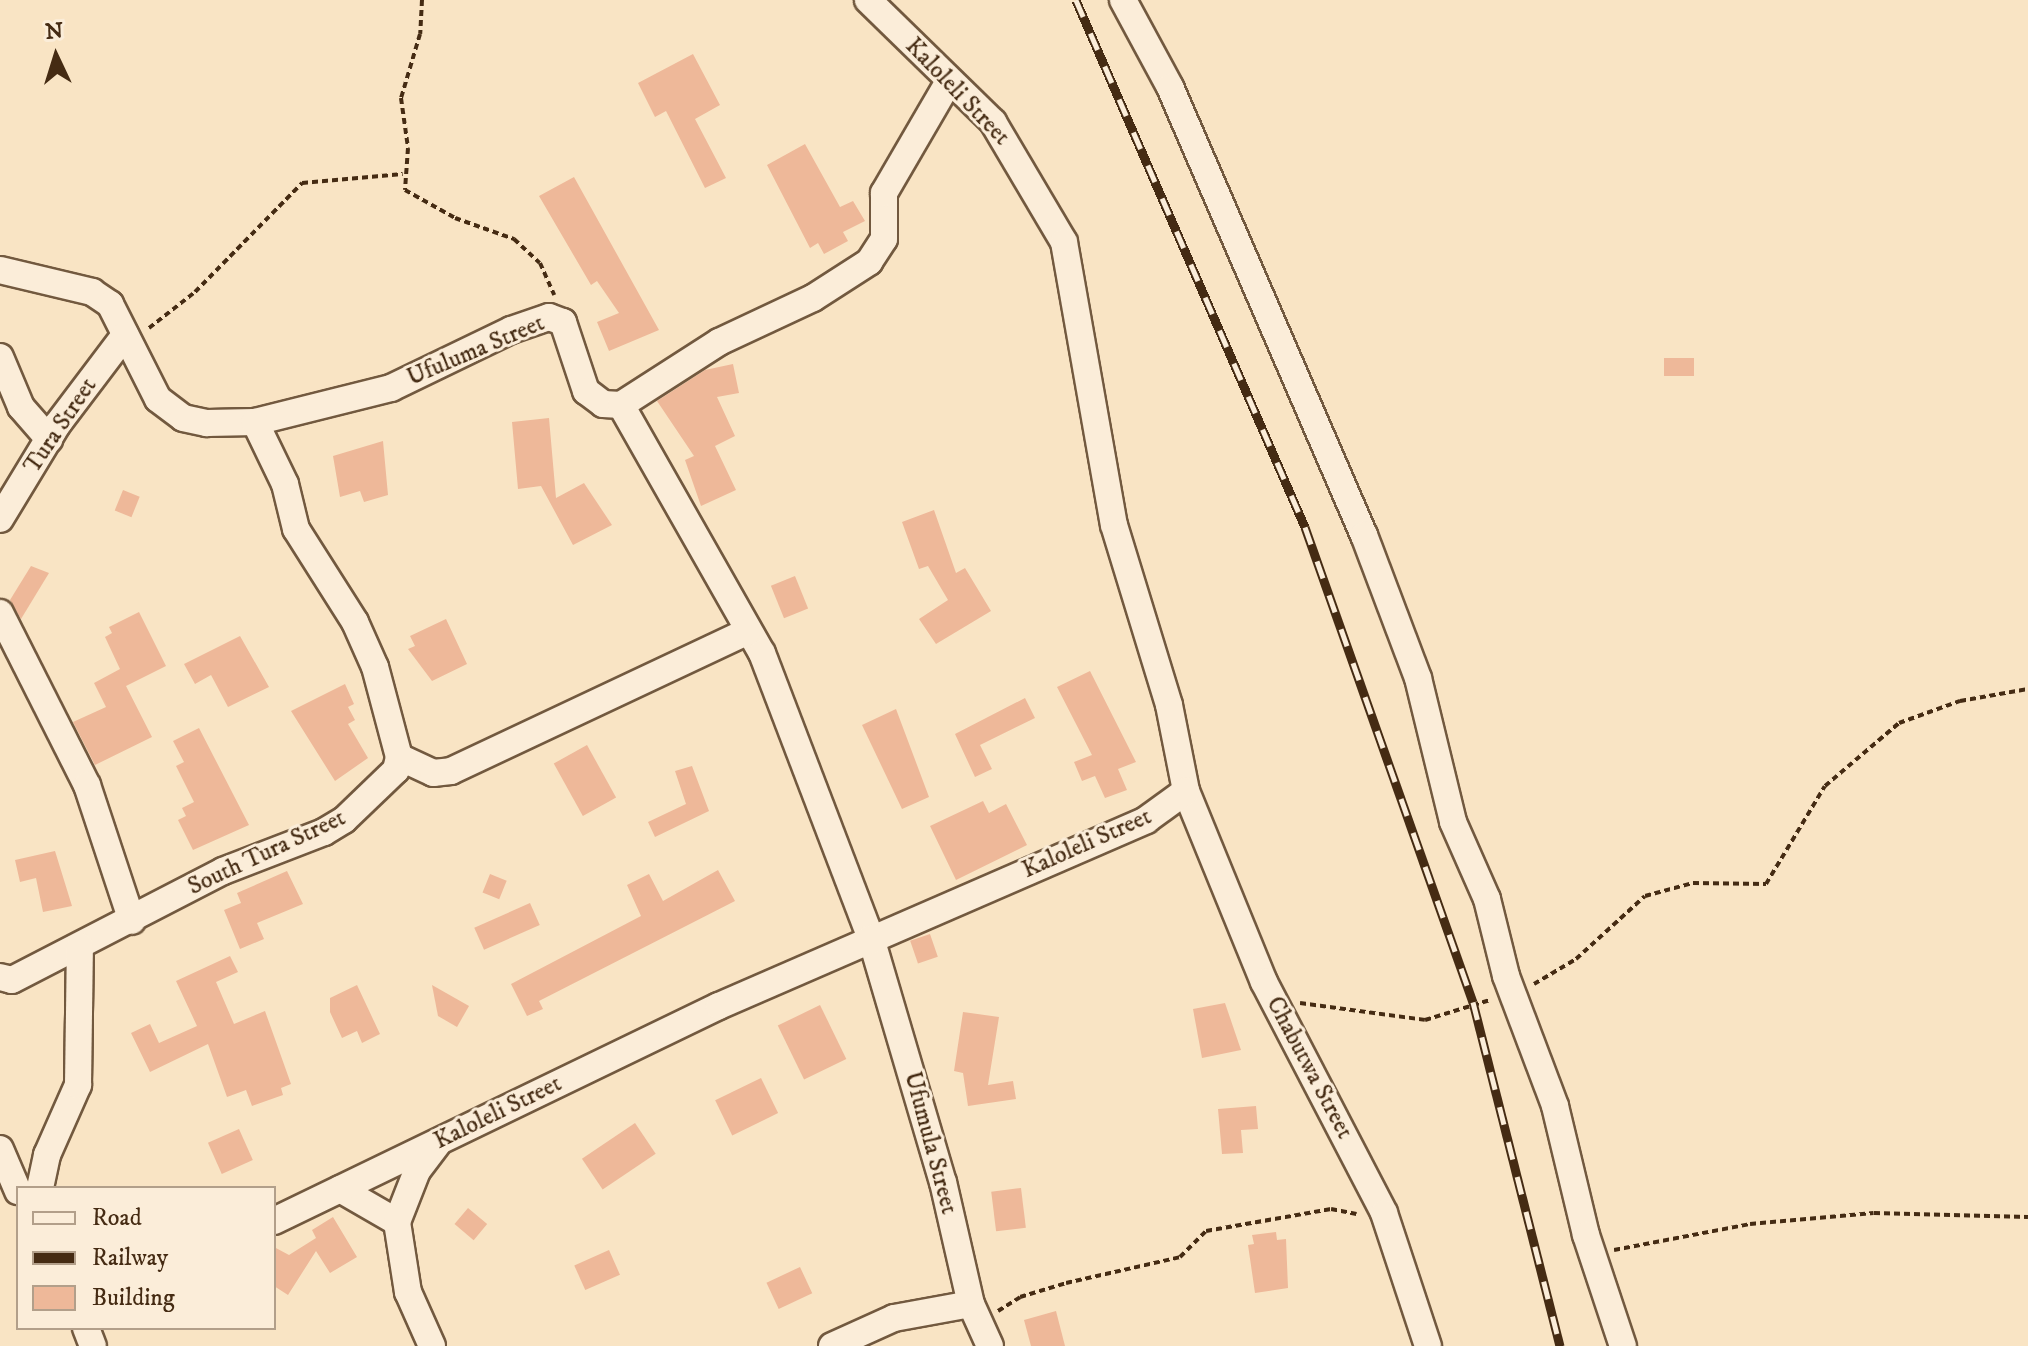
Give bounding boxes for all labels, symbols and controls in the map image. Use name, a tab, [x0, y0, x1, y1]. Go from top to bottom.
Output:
north arrow	[16, 16, 96, 96]
text: N	[44, 17, 64, 46]
street label: Kaloleli Street	[899, 32, 1015, 152]
street label: Ufuluma Street	[403, 309, 549, 393]
street label: Tura Street	[19, 373, 103, 479]
street label: Kaloleli Street	[1018, 803, 1156, 885]
street label: South Tura Street	[184, 804, 350, 902]
street label: Chabutwa Street	[1260, 992, 1358, 1144]
street label: Ufumula Street	[897, 1069, 963, 1217]
street label: Kaloleli Street	[430, 1070, 566, 1156]
legend	[16, 1186, 276, 1330]
text: Road	[92, 1203, 142, 1233]
text: Railway	[92, 1243, 168, 1273]
text: Building	[92, 1283, 175, 1313]

